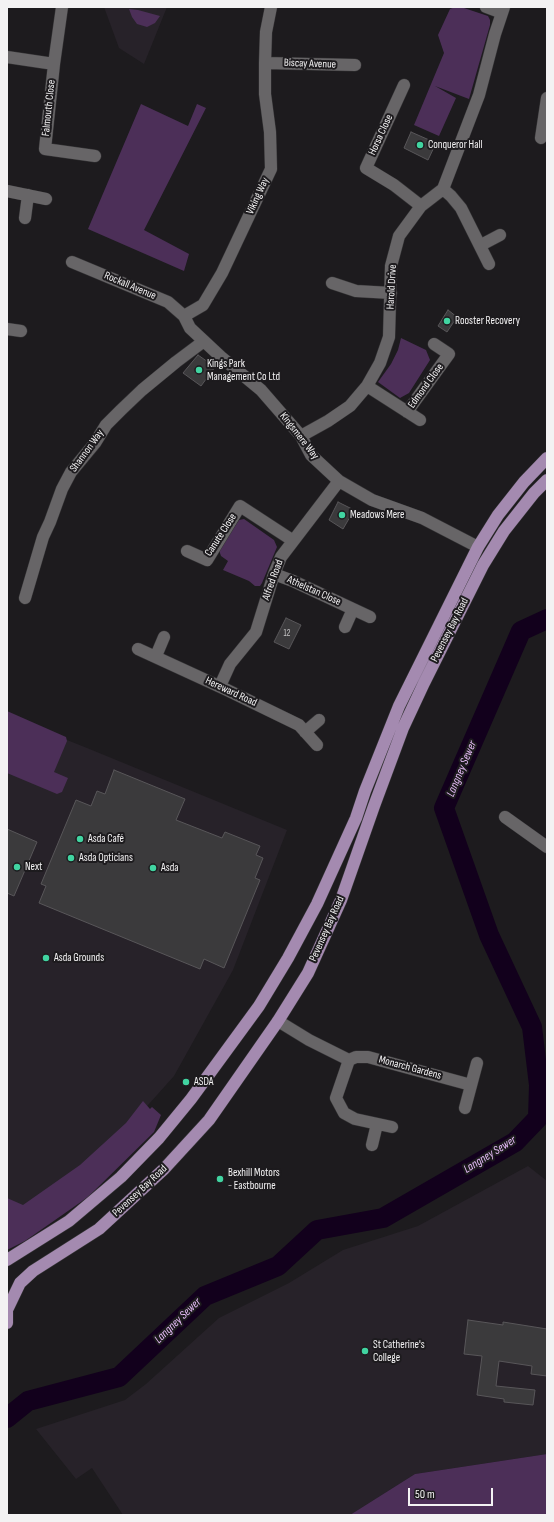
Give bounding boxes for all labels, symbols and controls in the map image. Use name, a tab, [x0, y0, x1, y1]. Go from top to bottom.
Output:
street label: Biscay Avenue	[284, 56, 336, 72]
street label: Falmouth Close	[39, 79, 59, 137]
street label: Horsa Close	[366, 113, 396, 157]
place label: Conqueror Hall	[428, 138, 482, 152]
marker: Conqueror Hall	[415, 140, 425, 150]
street label: Viking Way	[244, 175, 272, 217]
street label: Harold Drive	[384, 264, 400, 310]
street label: Rockall Avenue	[102, 269, 158, 303]
place label: Rooster Recovery	[455, 314, 520, 328]
marker: Rooster Recovery	[442, 316, 452, 326]
place label: Kings Park Management Co Ltd	[207, 357, 280, 383]
street label: Edmond Close	[405, 361, 447, 411]
marker: Kings Park Management Co Ltd	[194, 365, 204, 375]
street label: Kingsmere Way	[277, 410, 321, 462]
street label: Shannon Way	[67, 427, 107, 475]
place label: Meadows Mere	[350, 508, 405, 522]
marker: Meadows Mere	[337, 510, 347, 520]
street label: Canute Close	[202, 511, 240, 559]
street label: Alfred Road	[260, 558, 286, 602]
street label: Athelstan Close	[285, 573, 343, 609]
street label: Pevensey Bay Road	[428, 596, 472, 664]
house number: 12	[284, 629, 290, 639]
street label: Hereward Road	[203, 674, 259, 710]
water label: Langney Sewer	[444, 739, 480, 799]
place label: Asda Café	[88, 832, 124, 846]
marker: Asda Café	[75, 834, 85, 844]
place label: Asda Opticians	[79, 851, 133, 865]
marker: Asda Opticians	[66, 853, 76, 863]
place label: Next	[25, 860, 42, 874]
place label: Asda	[161, 861, 179, 875]
marker: Next	[12, 862, 22, 872]
marker: Asda	[148, 863, 158, 873]
street label: Pevensey Bay Road	[307, 894, 347, 964]
place label: Asda Grounds	[54, 951, 104, 965]
marker: Asda Grounds	[41, 953, 51, 963]
street label: Monarch Gardens	[377, 1053, 443, 1083]
place label: ASDA	[194, 1075, 213, 1089]
marker: ASDA	[181, 1077, 191, 1087]
water label: Langney Sewer	[461, 1133, 519, 1177]
street label: Pevensey Bay Road	[110, 1162, 170, 1220]
place label: Bexhill Motors - Eastbourne	[228, 1166, 280, 1192]
marker: Bexhill Motors - Eastbourne	[215, 1174, 225, 1184]
water label: Langney Sewer	[152, 1295, 204, 1347]
place label: St Catherine's College	[373, 1338, 425, 1364]
marker: St Catherine's College	[360, 1346, 370, 1356]
scale bar	[410, 1480, 495, 1506]
text: 50 m	[415, 1487, 435, 1502]

